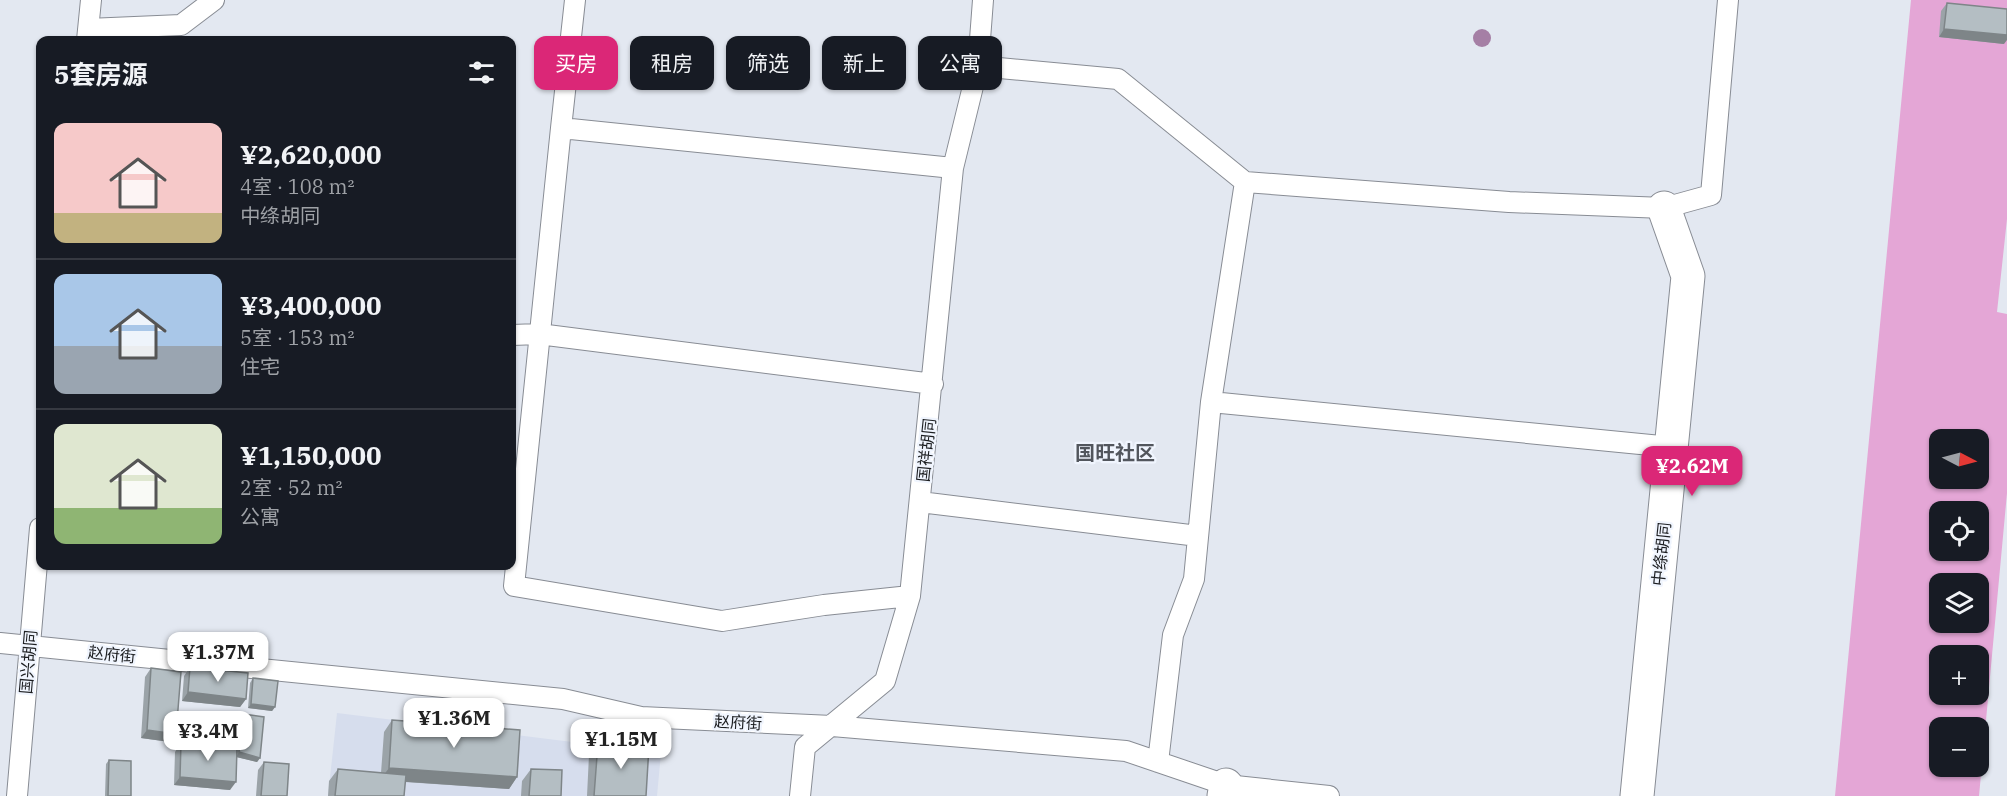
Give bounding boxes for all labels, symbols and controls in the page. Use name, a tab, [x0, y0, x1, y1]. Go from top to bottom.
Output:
chip: 买房	[534, 36, 618, 90]
chip: 租房	[630, 36, 714, 90]
chip: 筛选	[726, 36, 810, 90]
chip: 新上	[822, 36, 906, 90]
chip: 公寓	[918, 36, 1002, 90]
icon: filters	[465, 56, 498, 89]
text: 5套房源	[54, 57, 148, 91]
text: ¥2,620,000	[240, 137, 382, 171]
icon: home	[102, 147, 174, 219]
text: 4室 · 108 m²	[240, 173, 354, 200]
text: 中绦胡同	[240, 202, 320, 229]
text: ¥3,400,000	[240, 288, 382, 322]
icon: home	[102, 298, 174, 370]
text: 5室 · 153 m²	[240, 324, 354, 351]
text: 住宅	[240, 353, 280, 380]
street label: 国祥胡同	[913, 417, 939, 483]
north arrow	[1929, 429, 1989, 489]
map controls	[1929, 429, 1989, 777]
text: ¥1,150,000	[240, 438, 382, 472]
district label: 国旺社区	[1075, 439, 1155, 466]
pin: ¥2.62M	[1643, 446, 1741, 497]
icon: home	[102, 448, 174, 520]
text: ¥2.62M	[1655, 452, 1729, 479]
text: 2室 · 52 m²	[240, 474, 342, 501]
button: locate	[1929, 501, 1989, 561]
text: 公寓	[240, 503, 280, 530]
street label: 中绦胡同	[1648, 521, 1674, 587]
button: layers	[1929, 573, 1989, 633]
street label: 国兴胡同	[15, 629, 41, 695]
pin: ¥1.37M	[169, 632, 267, 683]
text: ¥1.37M	[181, 638, 255, 665]
street label: 赵府街	[87, 642, 137, 666]
button: +	[1929, 645, 1989, 705]
pin: ¥1.36M	[405, 698, 503, 749]
text: ¥1.36M	[417, 704, 491, 731]
pin: ¥3.4M	[166, 711, 250, 762]
street label: 赵府街	[714, 711, 762, 733]
text: ¥3.4M	[177, 717, 239, 744]
button: −	[1929, 717, 1989, 777]
pin: ¥1.15M	[572, 719, 670, 770]
text: ¥1.15M	[584, 725, 658, 752]

